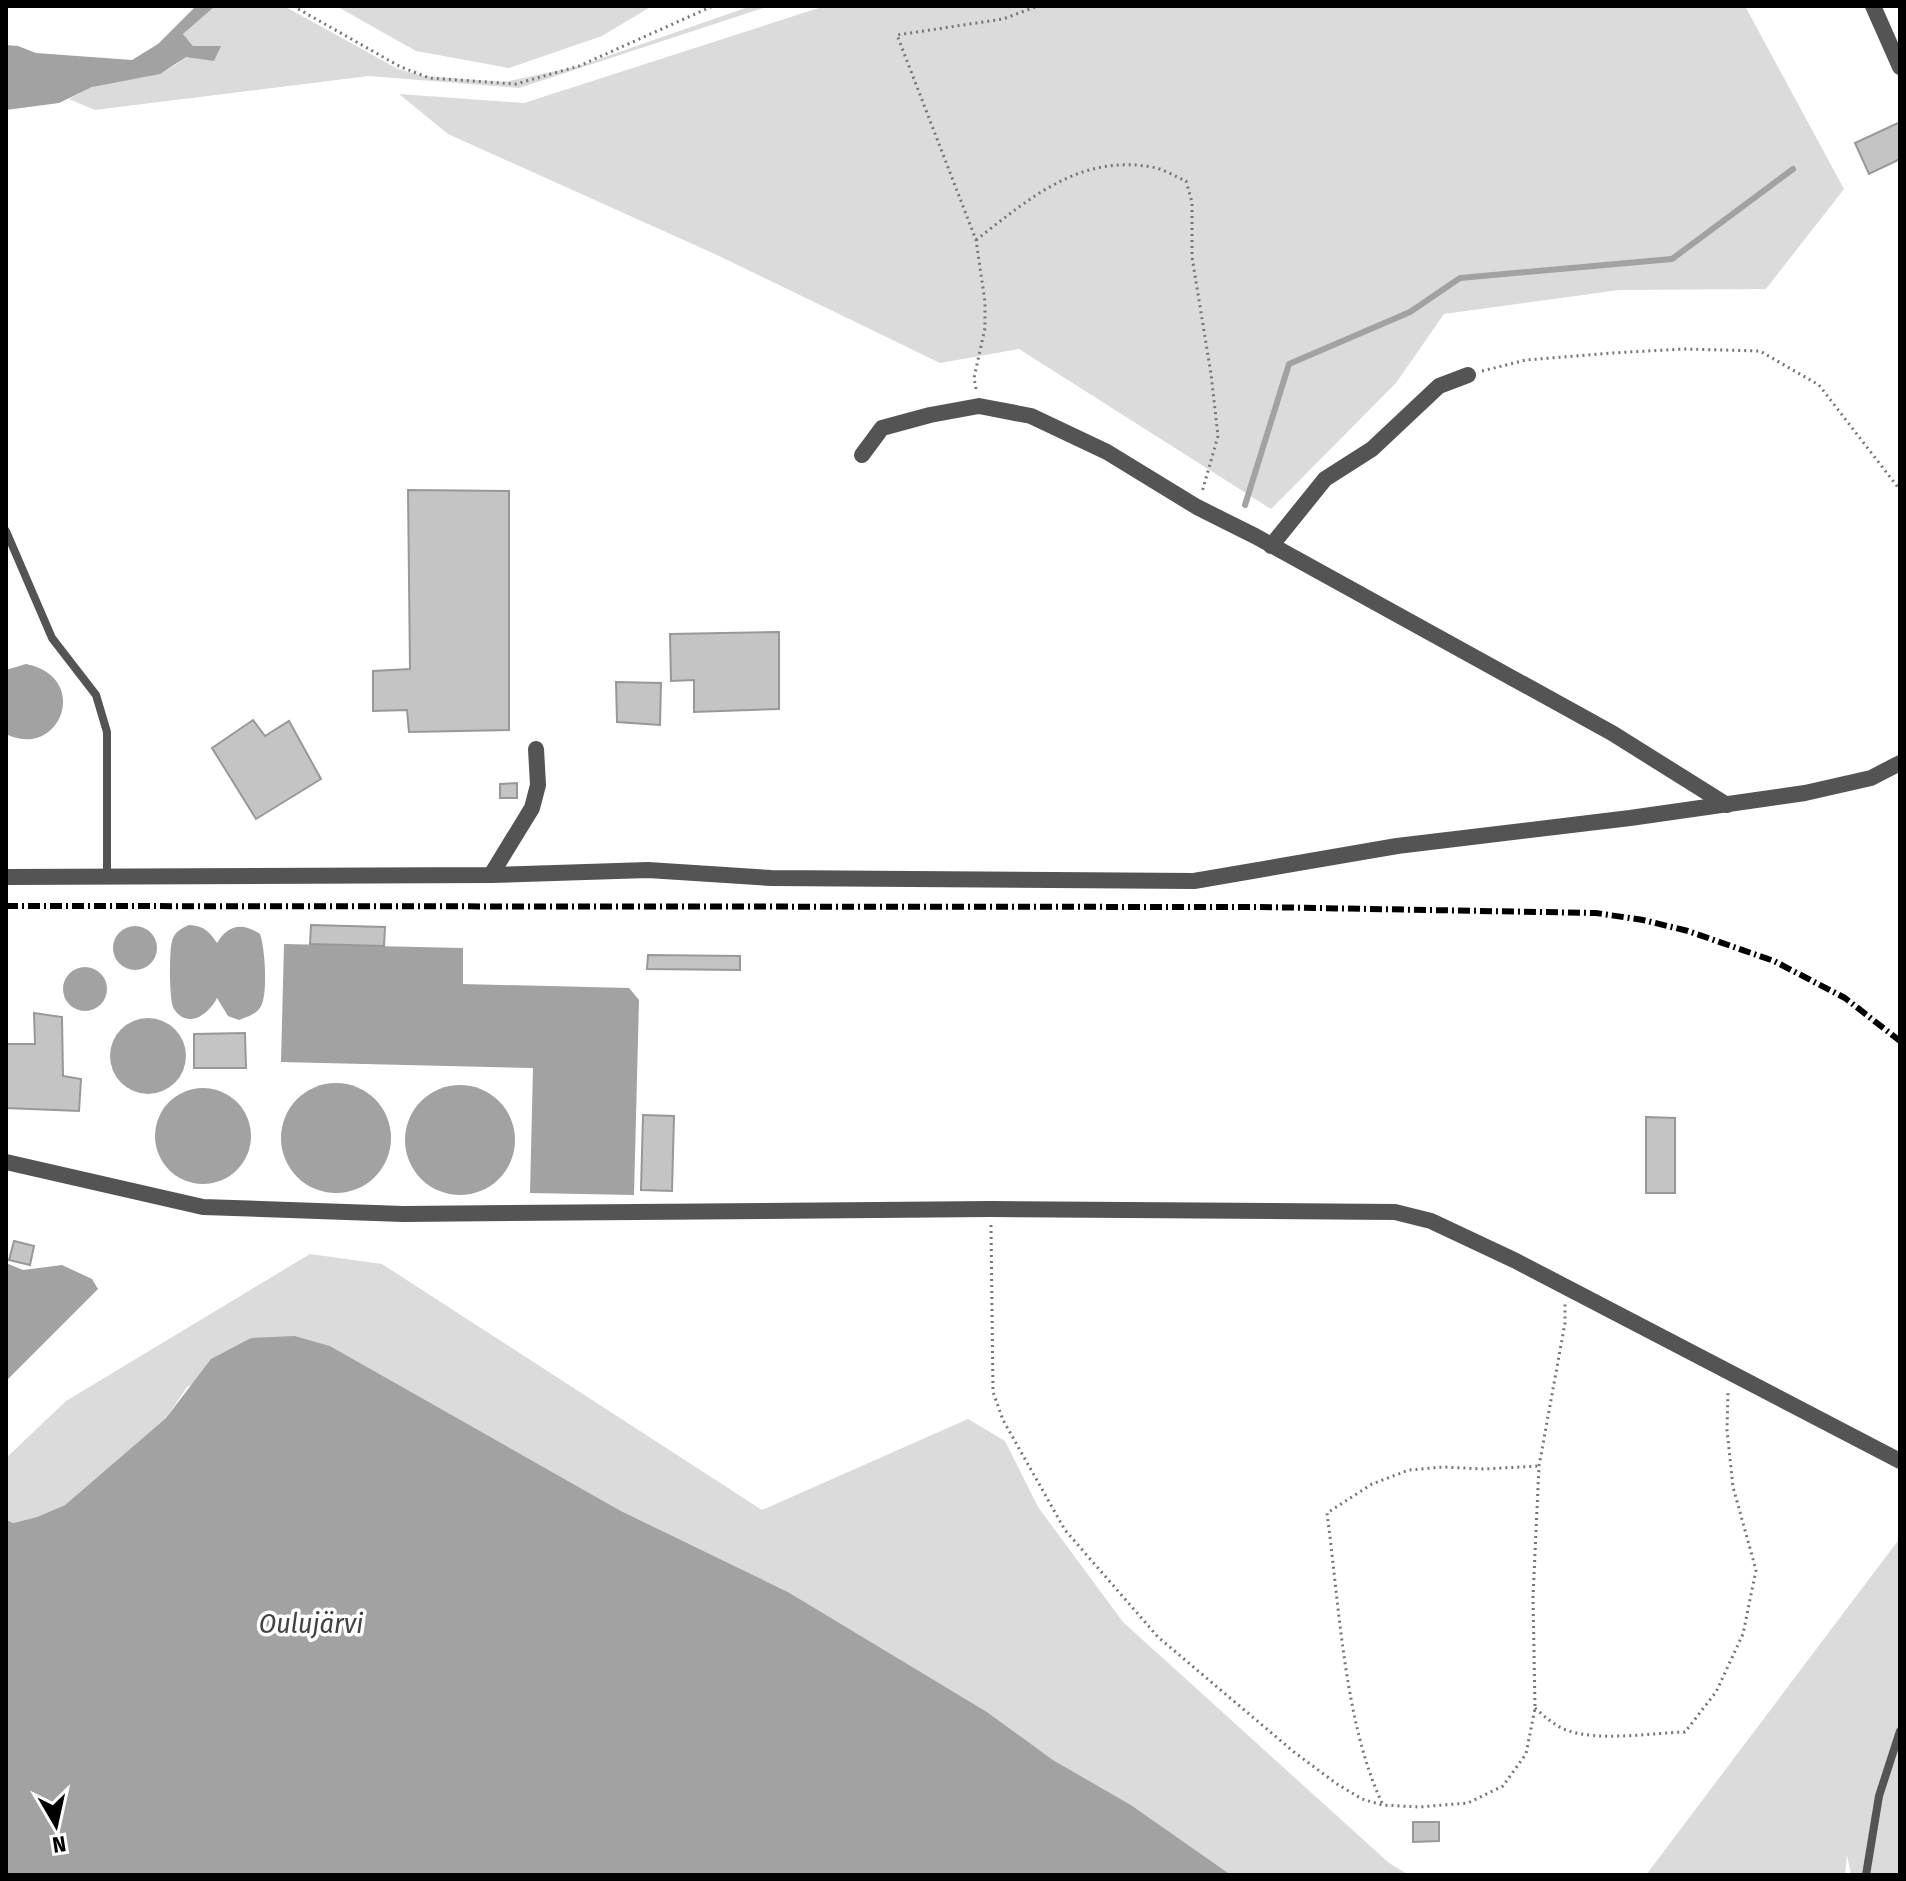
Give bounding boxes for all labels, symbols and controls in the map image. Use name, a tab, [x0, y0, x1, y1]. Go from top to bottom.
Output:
water label: Oulujärvi	[259, 1607, 363, 1640]
north arrow	[16, 1785, 96, 1865]
text: N	[50, 1830, 68, 1859]

